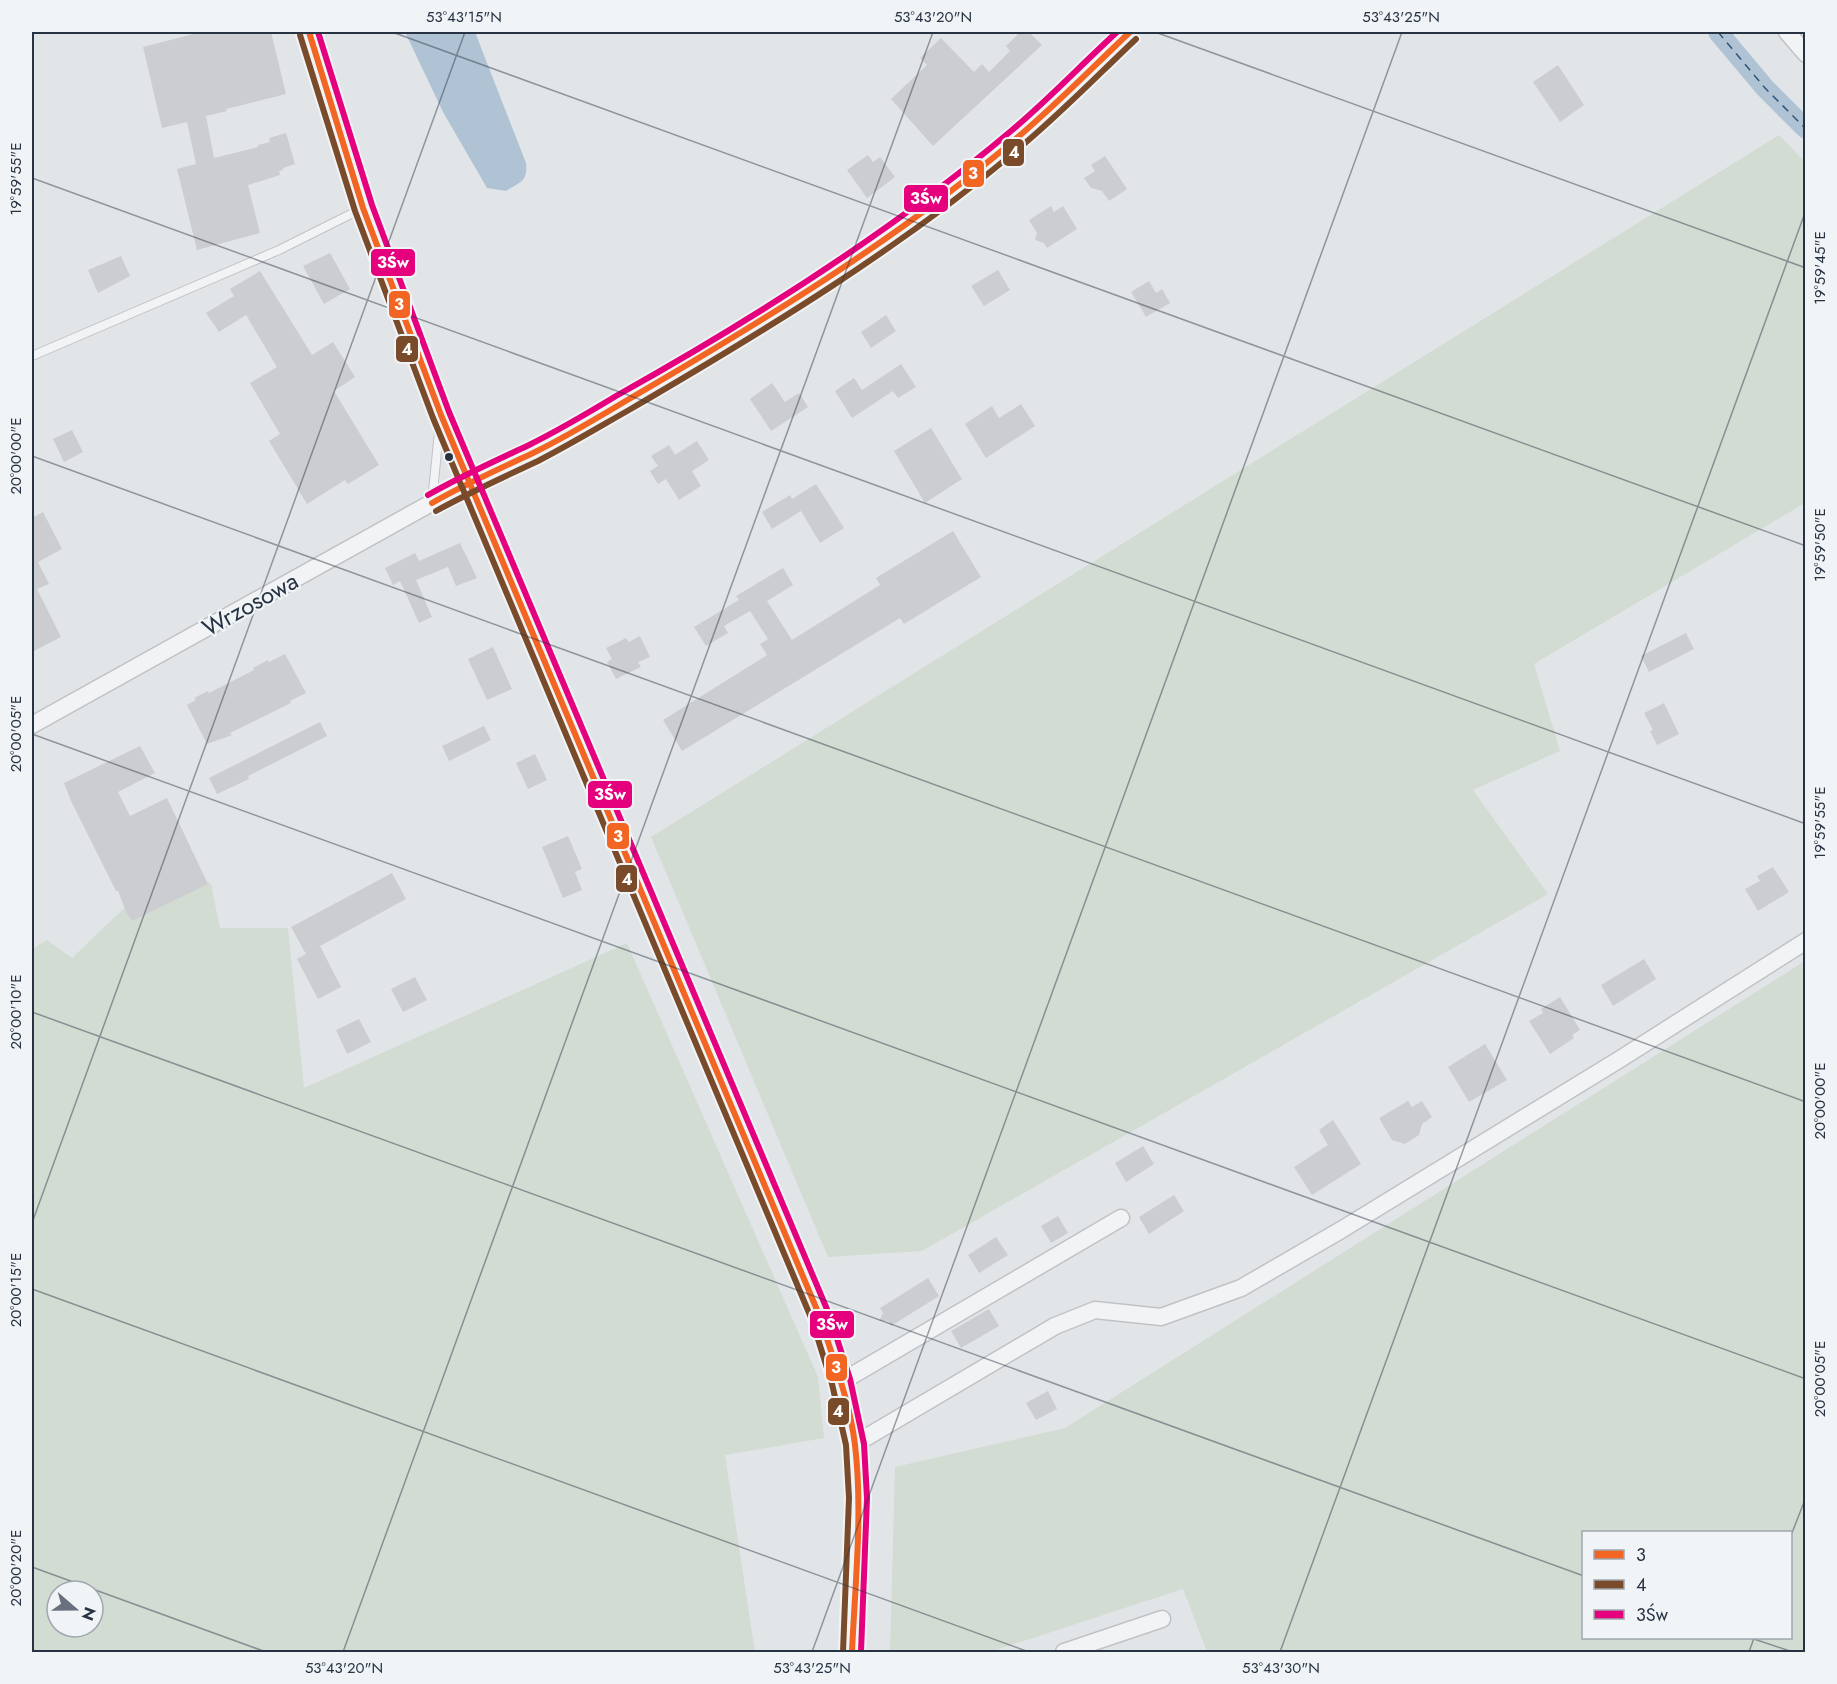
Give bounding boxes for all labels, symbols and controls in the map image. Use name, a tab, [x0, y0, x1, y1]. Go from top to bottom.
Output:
text: 53°43'15"N	[426, 6, 502, 28]
text: 53°43'20"N	[894, 6, 972, 28]
text: 53°43'25"N	[1362, 6, 1440, 28]
line badge: 4	[1002, 138, 1025, 167]
text: 4	[1008, 141, 1020, 164]
text: 19°59'55"E	[5, 142, 27, 216]
line badge: 3	[962, 159, 985, 188]
text: 3	[968, 162, 978, 185]
line badge: 3Św	[903, 184, 949, 213]
text: 3Św	[910, 187, 943, 210]
text: 19°59'45"E	[1809, 231, 1831, 305]
line badge: 3Św	[370, 248, 416, 277]
text: 3Św	[377, 251, 410, 274]
line badge: 3	[388, 290, 411, 319]
text: 3	[394, 293, 404, 316]
line badge: 4	[395, 335, 419, 363]
text: 4	[401, 338, 413, 361]
text: 20°00'00"E	[5, 417, 27, 495]
unlabelled marker	[443, 451, 455, 463]
text: 19°59'50"E	[1809, 508, 1831, 582]
street label: Wrzosowa	[196, 563, 304, 645]
text: 20°00'05"E	[5, 696, 27, 772]
line badge: 3Św	[587, 780, 633, 809]
text: 3Św	[594, 783, 627, 806]
text: 19°59'55"E	[1809, 786, 1831, 860]
line badge: 3	[606, 822, 630, 850]
text: 3	[613, 825, 623, 848]
line badge: 4	[615, 864, 638, 893]
text: 4	[621, 868, 633, 891]
text: 20°00'10"E	[5, 975, 27, 1049]
text: 20°00'00"E	[1809, 1062, 1831, 1140]
text: 20°00'15"E	[5, 1253, 27, 1327]
line badge: 3Św	[809, 1310, 855, 1339]
text: 3Św	[816, 1313, 849, 1336]
text: 20°00'05"E	[1809, 1341, 1831, 1417]
line badge: 3	[825, 1353, 848, 1382]
text: 3	[831, 1356, 841, 1379]
line badge: 4	[827, 1397, 850, 1426]
text: 4	[832, 1400, 844, 1423]
text: 20°00'20"E	[5, 1530, 27, 1606]
legend	[1582, 1531, 1792, 1639]
text: 3	[1636, 1542, 1646, 1568]
text: 4	[1636, 1572, 1647, 1598]
north arrow	[45, 1579, 105, 1639]
text: 3Św	[1636, 1602, 1669, 1628]
text: N	[76, 1604, 102, 1624]
text: 53°43'20"N	[305, 1657, 383, 1679]
text: 53°43'25"N	[773, 1657, 851, 1679]
text: 53°43'30"N	[1242, 1657, 1320, 1679]

